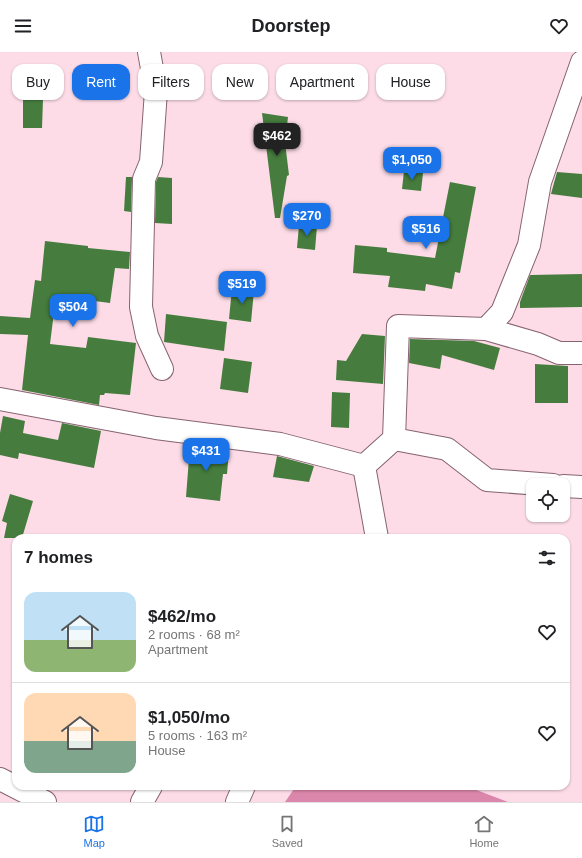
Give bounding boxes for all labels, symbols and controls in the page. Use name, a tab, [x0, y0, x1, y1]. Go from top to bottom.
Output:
icon: menu	[12, 15, 34, 37]
icon: heart	[548, 15, 570, 37]
text: Doorstep	[251, 16, 331, 36]
chip: Buy	[12, 64, 64, 100]
chip: Rent	[72, 64, 130, 100]
chip: Filters	[138, 64, 204, 100]
chip: New	[212, 64, 268, 100]
chip: Apartment	[276, 64, 368, 100]
chip: House	[376, 64, 445, 100]
pin: $462	[253, 123, 301, 157]
text: $462	[263, 128, 291, 143]
pin: $1,050	[379, 147, 445, 181]
text: $1,050	[392, 152, 432, 167]
pin: $270	[283, 203, 331, 237]
text: $270	[293, 208, 321, 223]
pin: $516	[402, 216, 450, 250]
text: $516	[412, 221, 440, 236]
pin: $519	[218, 271, 266, 305]
text: $519	[228, 276, 256, 291]
pin: $504	[49, 294, 97, 328]
text: $504	[59, 299, 87, 314]
pin: $431	[182, 438, 230, 472]
text: $431	[192, 443, 220, 458]
map controls	[526, 478, 570, 522]
button: locate	[526, 478, 570, 522]
icon: filters	[536, 547, 558, 569]
text: 7 homes	[24, 548, 93, 567]
text: $462/mo	[148, 607, 216, 626]
icon: home	[56, 608, 104, 656]
icon: heart	[536, 621, 558, 643]
text: 2 rooms · 68 m²	[148, 627, 240, 642]
text: Apartment	[148, 642, 208, 657]
text: $1,050/mo	[148, 708, 230, 727]
icon: home	[56, 709, 104, 757]
icon: heart	[536, 722, 558, 744]
text: 5 rooms · 163 m²	[148, 728, 247, 743]
text: House	[148, 743, 186, 758]
tab: Map	[83, 813, 105, 849]
tab: Saved	[272, 813, 303, 849]
tab: Home	[469, 813, 499, 849]

